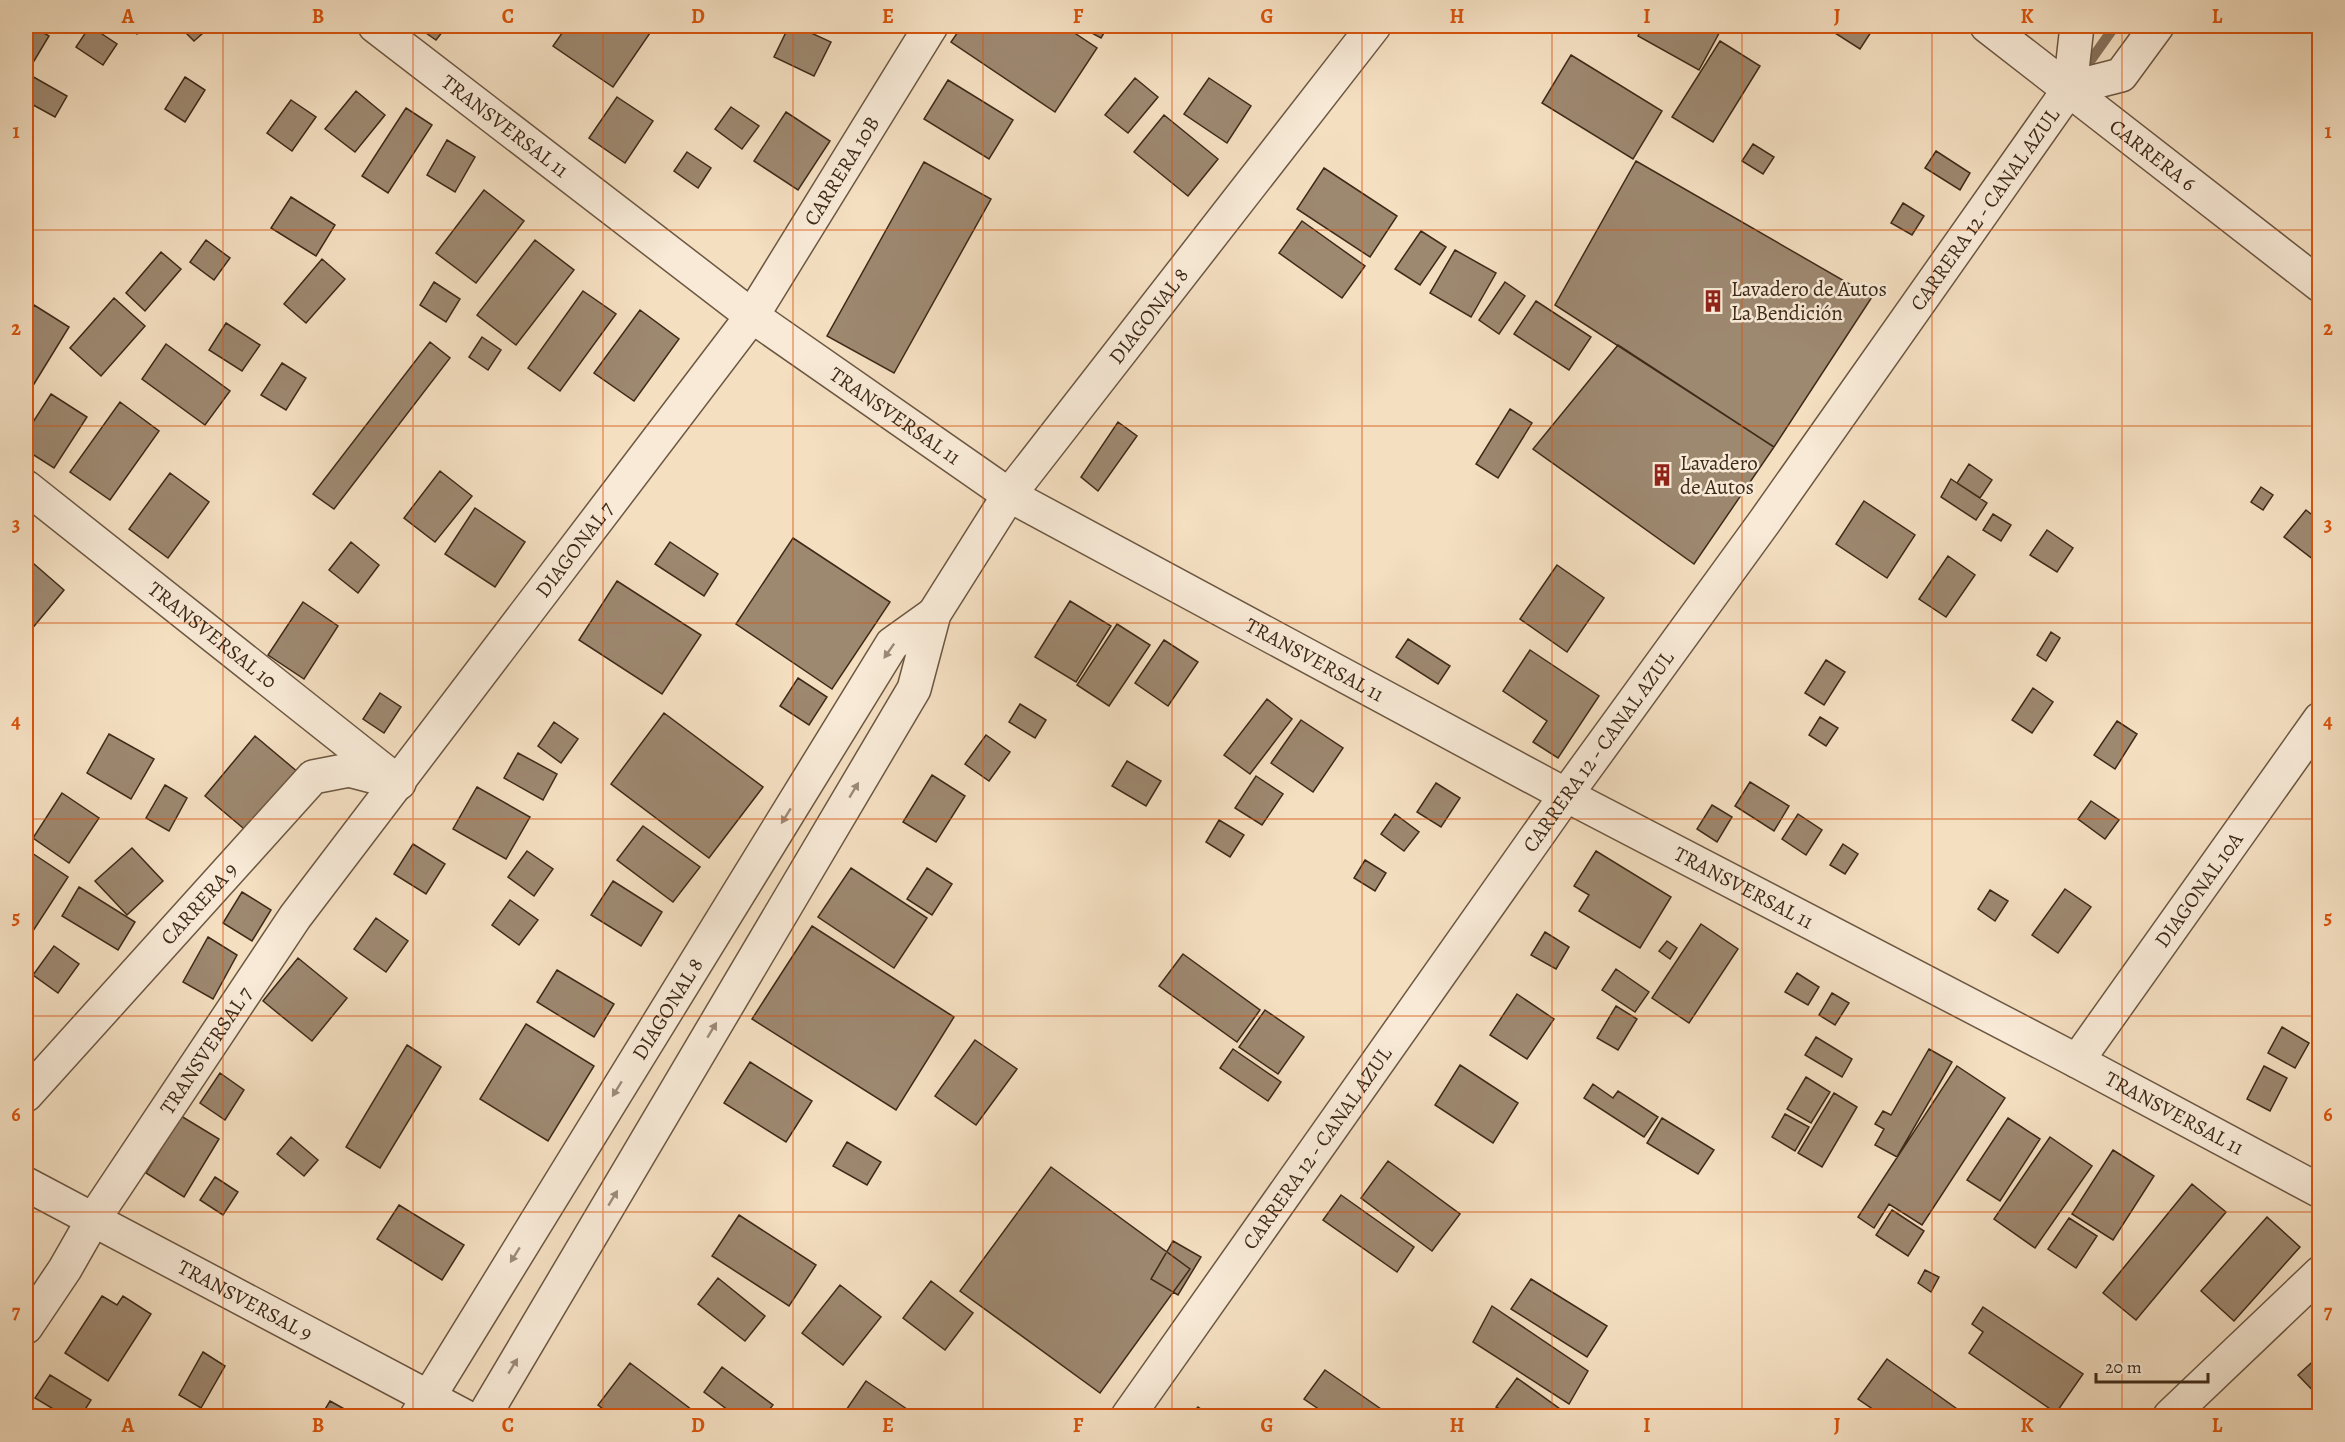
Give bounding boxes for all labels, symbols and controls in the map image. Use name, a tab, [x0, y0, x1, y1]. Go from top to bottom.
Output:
text: A	[121, 3, 135, 30]
text: B	[312, 3, 324, 30]
text: C	[502, 3, 514, 30]
text: D	[691, 3, 705, 30]
text: E	[882, 3, 894, 30]
text: F	[1073, 3, 1084, 30]
text: G	[1260, 3, 1274, 30]
text: H	[1450, 3, 1465, 30]
text: I	[1643, 3, 1651, 30]
text: J	[1834, 3, 1841, 30]
text: K	[2020, 3, 2034, 30]
text: L	[2212, 3, 2223, 30]
street label: TRANSVERSAL 11	[436, 68, 574, 184]
street label: CARRERA 12 - CANAL AZUL	[1904, 102, 2066, 316]
street label: CARRERA 10B	[797, 111, 886, 231]
street label: CARRERA 6	[2104, 112, 2202, 198]
text: 1	[12, 118, 20, 145]
text: 1	[2324, 118, 2332, 145]
street label: DIAGONAL 8	[1102, 262, 1195, 370]
place label: Lavadero de Autos La Bendición	[1731, 275, 1887, 327]
building icon: Lavadero de Autos La Bendición	[1700, 288, 1726, 314]
text: 2	[11, 315, 21, 342]
text: 2	[2323, 315, 2333, 342]
street label: TRANSVERSAL 11	[824, 360, 966, 471]
place label: Lavadero de Autos	[1680, 449, 1758, 501]
building icon: Lavadero de Autos	[1649, 462, 1675, 488]
street label: DIAGONAL 7	[529, 496, 620, 603]
text: 3	[12, 511, 20, 538]
text: 3	[2324, 511, 2332, 538]
street label: TRANSVERSAL 10	[142, 575, 283, 695]
street label: TRANSVERSAL 11	[1240, 611, 1389, 708]
one-way arrow	[883, 642, 895, 658]
street label: CARRERA 12 - CANAL AZUL	[1516, 645, 1680, 858]
text: 4	[11, 708, 21, 735]
text: 4	[2323, 708, 2333, 735]
one-way arrow	[849, 781, 859, 798]
one-way arrow	[780, 808, 791, 824]
street label: DIAGONAL 10A	[2148, 826, 2250, 953]
street label: TRANSVERSAL 11	[1669, 840, 1818, 935]
street label: CARRERA 9	[154, 856, 244, 951]
text: 5	[12, 904, 20, 931]
text: 5	[2324, 904, 2332, 931]
street label: DIAGONAL 8	[625, 953, 710, 1065]
street label: TRANSVERSAL 7	[153, 981, 259, 1120]
one-way arrow	[707, 1022, 717, 1039]
street label: CARRERA 12 - CANAL AZUL	[1236, 1041, 1398, 1255]
street label: TRANSVERSAL 11	[2100, 1065, 2249, 1162]
one-way arrow	[612, 1081, 623, 1097]
text: 6	[11, 1101, 21, 1128]
text: 6	[2323, 1101, 2333, 1128]
one-way arrow	[607, 1190, 618, 1206]
one-way arrow	[509, 1247, 520, 1263]
street label: TRANSVERSAL 9	[173, 1253, 317, 1347]
text: 7	[12, 1298, 21, 1325]
text: 7	[2324, 1298, 2333, 1325]
scale bar	[2096, 1346, 2208, 1384]
text: 20 m	[2105, 1355, 2142, 1379]
one-way arrow	[508, 1358, 519, 1374]
text: A	[121, 1412, 135, 1439]
text: B	[312, 1412, 324, 1439]
text: C	[502, 1412, 514, 1439]
text: D	[691, 1412, 705, 1439]
text: E	[882, 1412, 894, 1439]
text: F	[1073, 1412, 1084, 1439]
text: G	[1260, 1412, 1274, 1439]
text: H	[1450, 1412, 1465, 1439]
text: I	[1643, 1412, 1651, 1439]
text: J	[1834, 1412, 1841, 1439]
text: K	[2020, 1412, 2034, 1439]
text: L	[2212, 1412, 2223, 1439]

